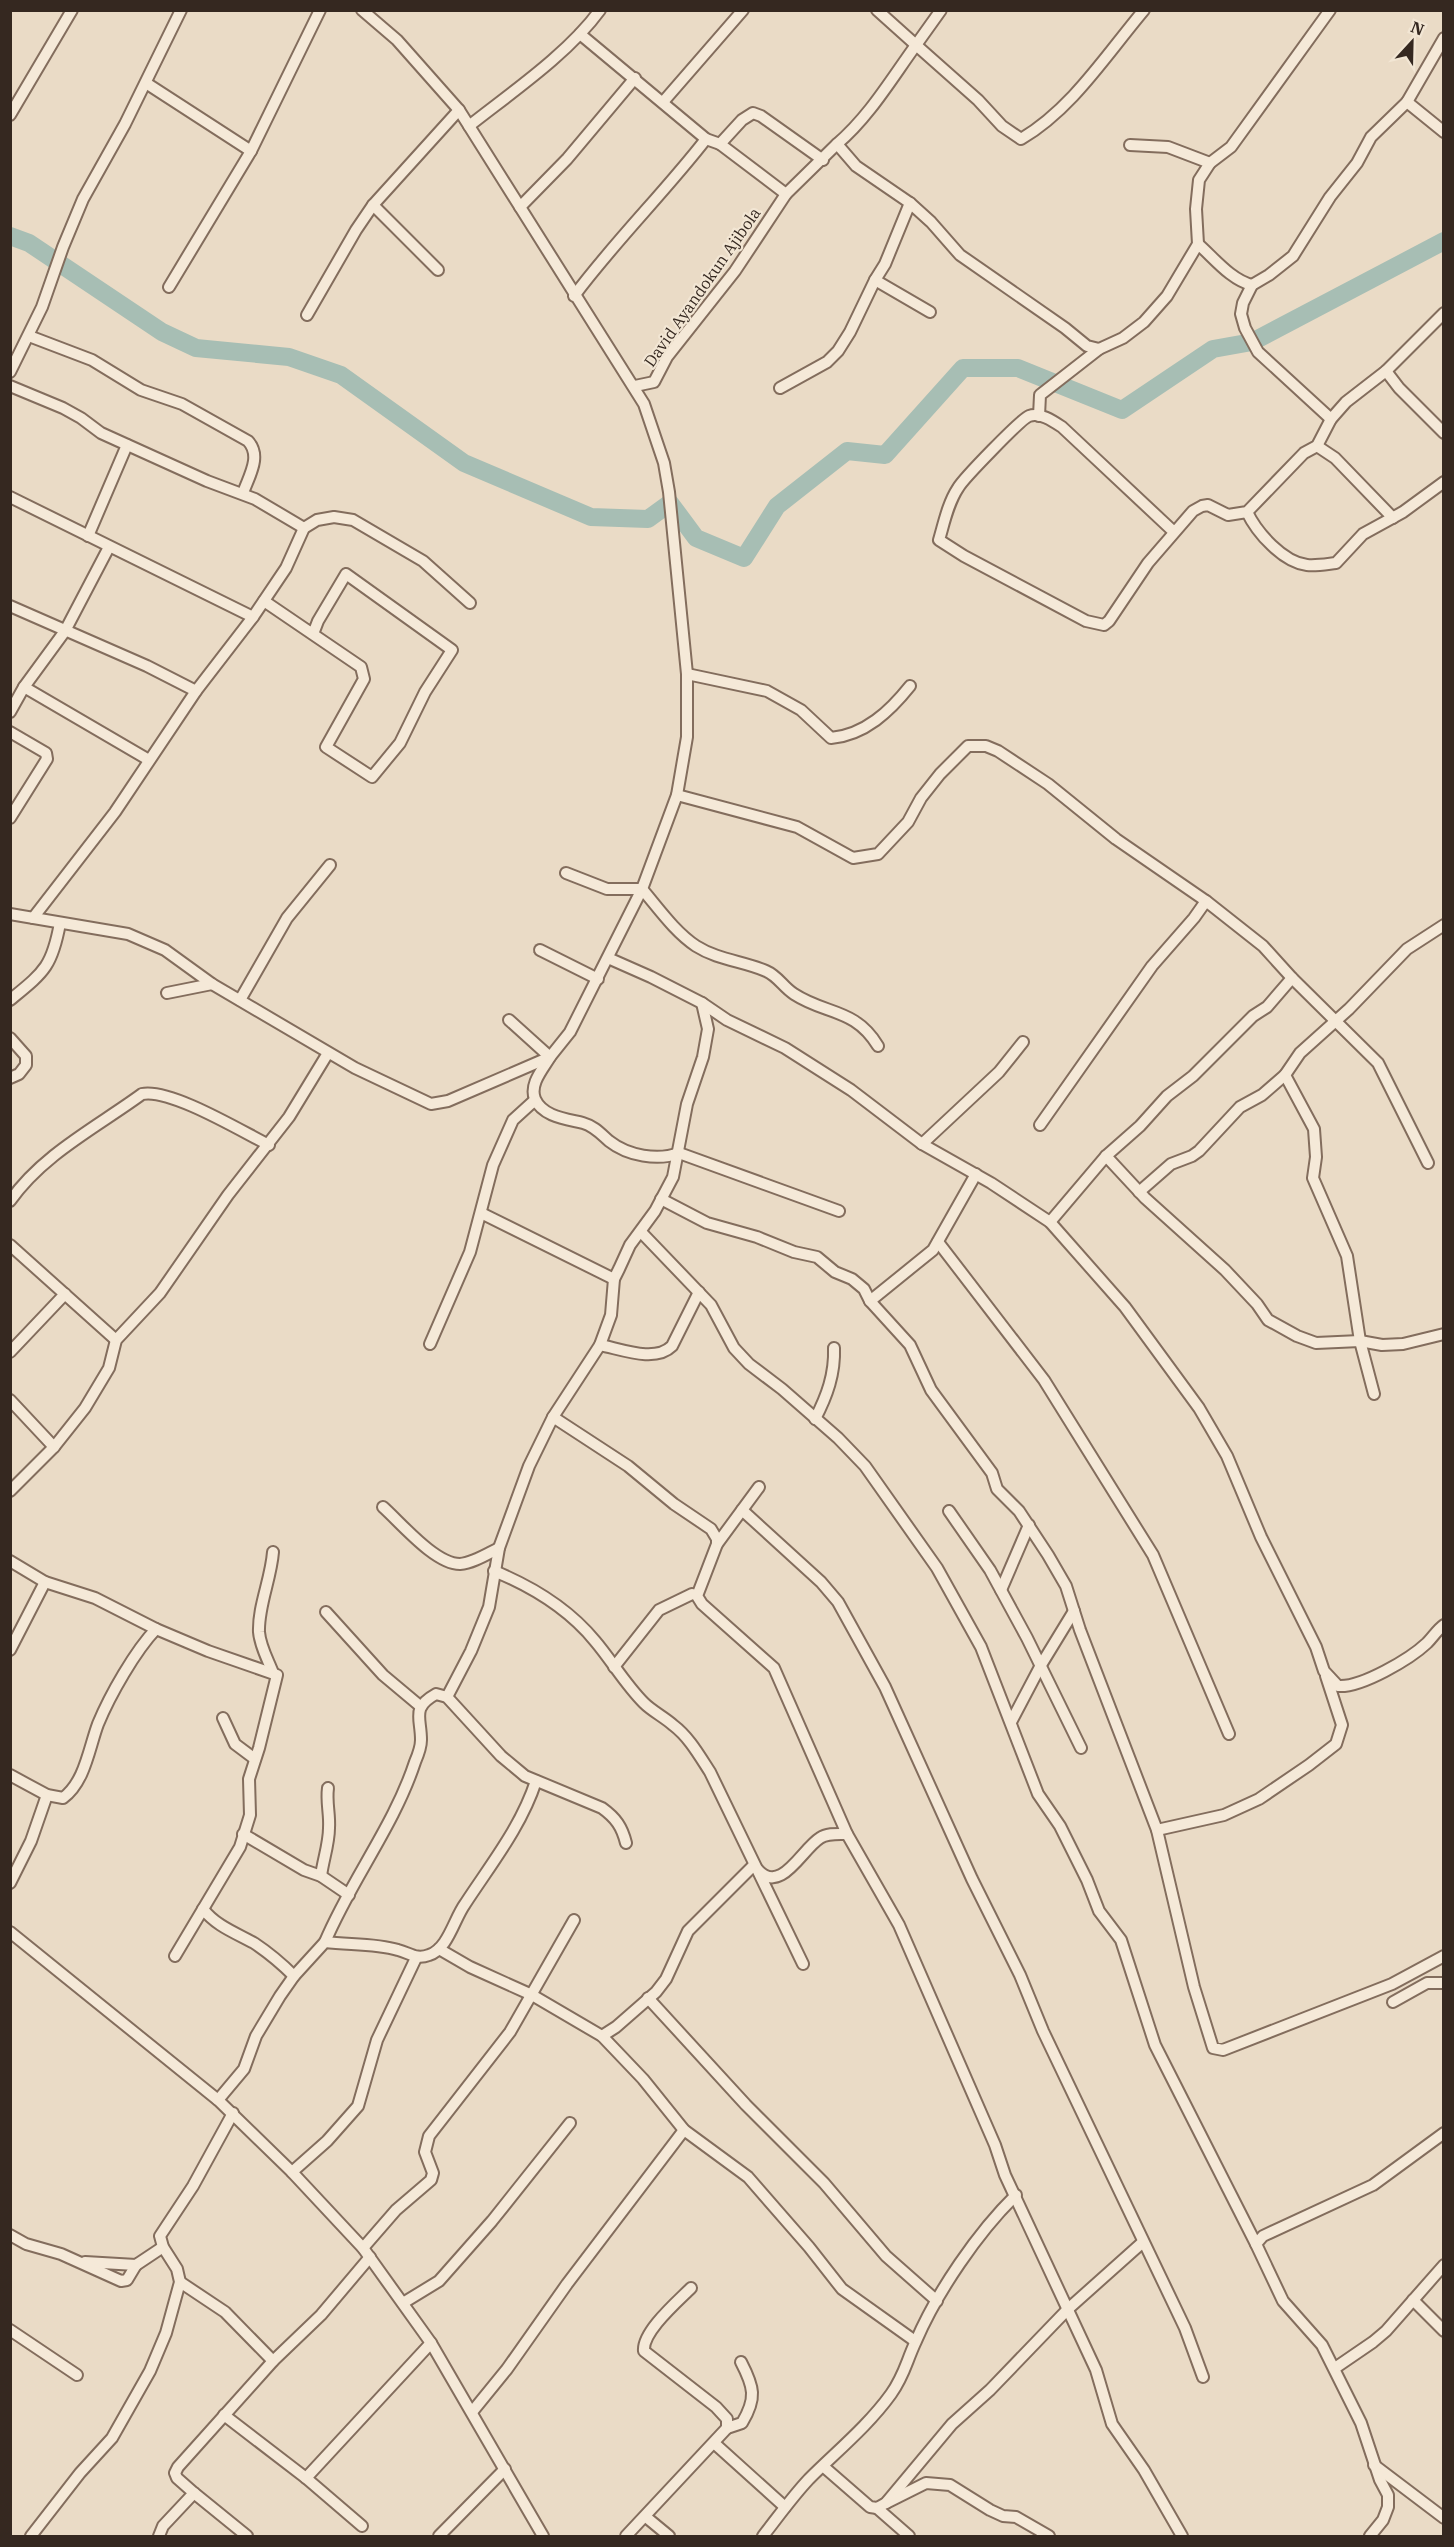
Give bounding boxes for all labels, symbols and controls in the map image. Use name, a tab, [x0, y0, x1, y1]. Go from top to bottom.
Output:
north arrow	[1382, 12, 1442, 72]
text: N	[1408, 16, 1427, 40]
street label: David Ayandokun Ajibola	[639, 203, 765, 370]

